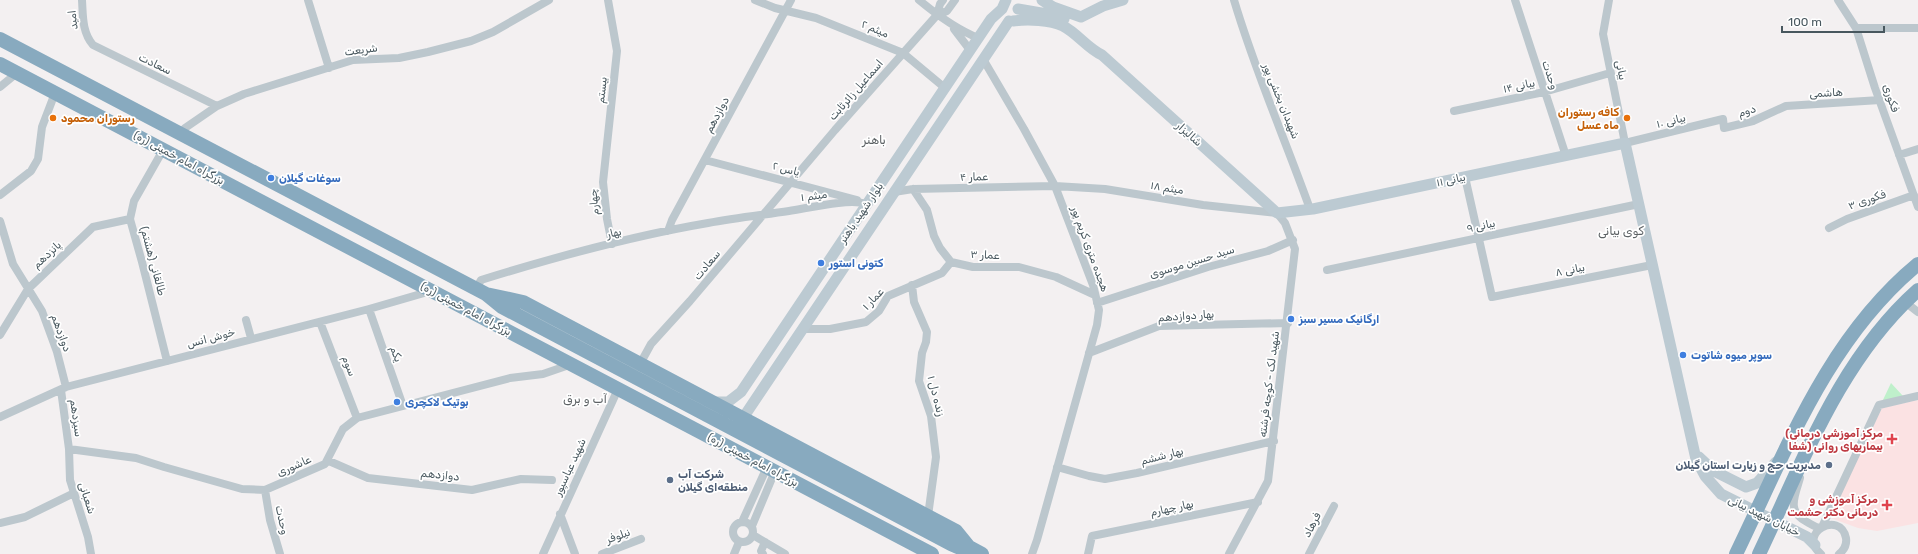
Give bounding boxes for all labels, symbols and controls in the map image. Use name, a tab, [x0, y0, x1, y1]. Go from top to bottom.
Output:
scale bar	[1782, 8, 1884, 34]
street label: امید	[65, 10, 81, 30]
text: 100 m	[1788, 15, 1822, 29]
street label: میثم ۲	[859, 17, 891, 41]
street label: شریعت	[344, 41, 378, 59]
street label: سعادت	[136, 50, 174, 78]
street label: اسماعیل زائرثابت	[826, 57, 886, 123]
street label: وحدت	[1538, 59, 1561, 92]
street label: بیانی	[1613, 59, 1629, 81]
street label: شهیدان بخشی پور	[1259, 60, 1302, 141]
street label: بیستم	[594, 76, 611, 104]
street label: بیانی ۱۴	[1502, 76, 1536, 96]
street label: فکوری	[1879, 82, 1902, 114]
street label: هاشمی	[1809, 86, 1843, 100]
street label: دوازدهم	[702, 95, 733, 136]
street label: دوم	[1737, 102, 1758, 121]
place label: کافه رستوران ماه عسل	[1558, 106, 1619, 132]
street label: بیانی ۱۰	[1655, 111, 1687, 131]
place label: رستوران محمود	[61, 112, 135, 125]
marker: رستوران محمود	[48, 113, 58, 123]
marker: کافه رستوران ماه عسل	[1622, 113, 1632, 123]
street label: شالیزار	[1173, 118, 1205, 149]
street label: بزرگراه امام خمینی (ره)	[131, 129, 227, 188]
district label: باهنر	[861, 133, 886, 148]
street label: یاس ۲	[771, 159, 801, 179]
street label: عمار ۴	[960, 170, 988, 184]
street label: بیانی ۱۱	[1435, 171, 1467, 189]
place label: سوغات گیلان	[279, 172, 341, 185]
marker: سوغات گیلان	[266, 173, 276, 183]
street label: میثم ۱۸	[1149, 179, 1185, 198]
street label: بلوار شهید باهنر	[835, 180, 887, 247]
street label: چهارم	[586, 188, 603, 216]
street label: میثم ۱	[800, 188, 828, 205]
street label: فکوری ۳	[1846, 188, 1888, 213]
street label: هجده متری کریم پور	[1067, 203, 1112, 294]
street label: بیانی ۹	[1465, 217, 1497, 235]
district label: کوی بیانی	[1598, 224, 1645, 239]
street label: طالقانی (هشتم)	[137, 225, 169, 298]
street label: بهار	[604, 225, 623, 241]
street label: پانزدهم	[30, 238, 65, 272]
street label: سید حسین موسوی	[1148, 243, 1236, 282]
street label: سعادت	[691, 247, 723, 283]
street label: عمار ۳	[970, 248, 1000, 262]
place label: کتونی استور	[828, 257, 884, 270]
marker: کتونی استور	[816, 258, 826, 268]
street label: بیانی ۸	[1554, 261, 1586, 279]
street label: بزرگراه امام خمینی (ره)	[418, 280, 514, 339]
street label: عمار ۱	[860, 285, 886, 313]
street label: بهار دوازدهم	[1157, 308, 1215, 325]
street label: دوازدهم	[47, 312, 74, 354]
place label: ارگانیک مسیر سبز	[1298, 313, 1379, 326]
marker: ارگانیک مسیر سبز	[1286, 314, 1296, 324]
street label: خوش انس	[185, 325, 237, 352]
street label: شهید لک - کوچه فرشته	[1256, 330, 1283, 438]
street label: یکم	[386, 344, 405, 364]
place label: سوپر میوه شاتوت	[1691, 349, 1772, 363]
marker: سوپر میوه شاتوت	[1678, 350, 1688, 360]
street label: سوم	[338, 354, 359, 379]
street label: زنده دل ۱	[925, 374, 947, 418]
district label: آب و برق	[563, 392, 608, 407]
place label: بوتیک لاکچری	[405, 396, 469, 409]
marker: بوتیک لاکچری	[392, 397, 402, 407]
street label: سیزدهم	[66, 398, 85, 438]
place label: (مرکز آموزشی درمانی بیماریهای روانی (شفا	[1785, 427, 1883, 453]
street label: بزرگراه امام خمینی (ره)	[705, 431, 801, 490]
marker: (مرکز آموزشی درمانی بیماریهای روانی (شفا	[1886, 433, 1898, 445]
street label: شهید عباسپور	[551, 436, 590, 499]
street label: بهار ششم	[1139, 444, 1185, 469]
street label: عاشوری	[275, 453, 314, 480]
place label: مدیریت حج و زیارت استان گیلان	[1675, 459, 1821, 473]
marker: مدیریت حج و زیارت استان گیلان	[1824, 460, 1834, 470]
street label: دوازدهم	[420, 466, 460, 484]
place label: شرکت آب منطقه‌ای گیلان	[678, 468, 748, 494]
marker: شرکت آب منطقه‌ای گیلان	[665, 475, 675, 485]
street label: شعبانی	[76, 480, 98, 516]
street label: خیابان شهید بیانی	[1726, 493, 1802, 539]
place label: مرکز آموزشی و ‌درمانی دکتر حشمت	[1787, 493, 1878, 519]
street label: بهار چهارم	[1149, 497, 1195, 520]
marker: مرکز آموزشی و ‌درمانی دکتر حشمت	[1881, 499, 1893, 511]
street label: وحدت	[272, 504, 291, 536]
street label: فرهاد	[1300, 510, 1324, 540]
street label: نیلوفر	[603, 526, 632, 548]

